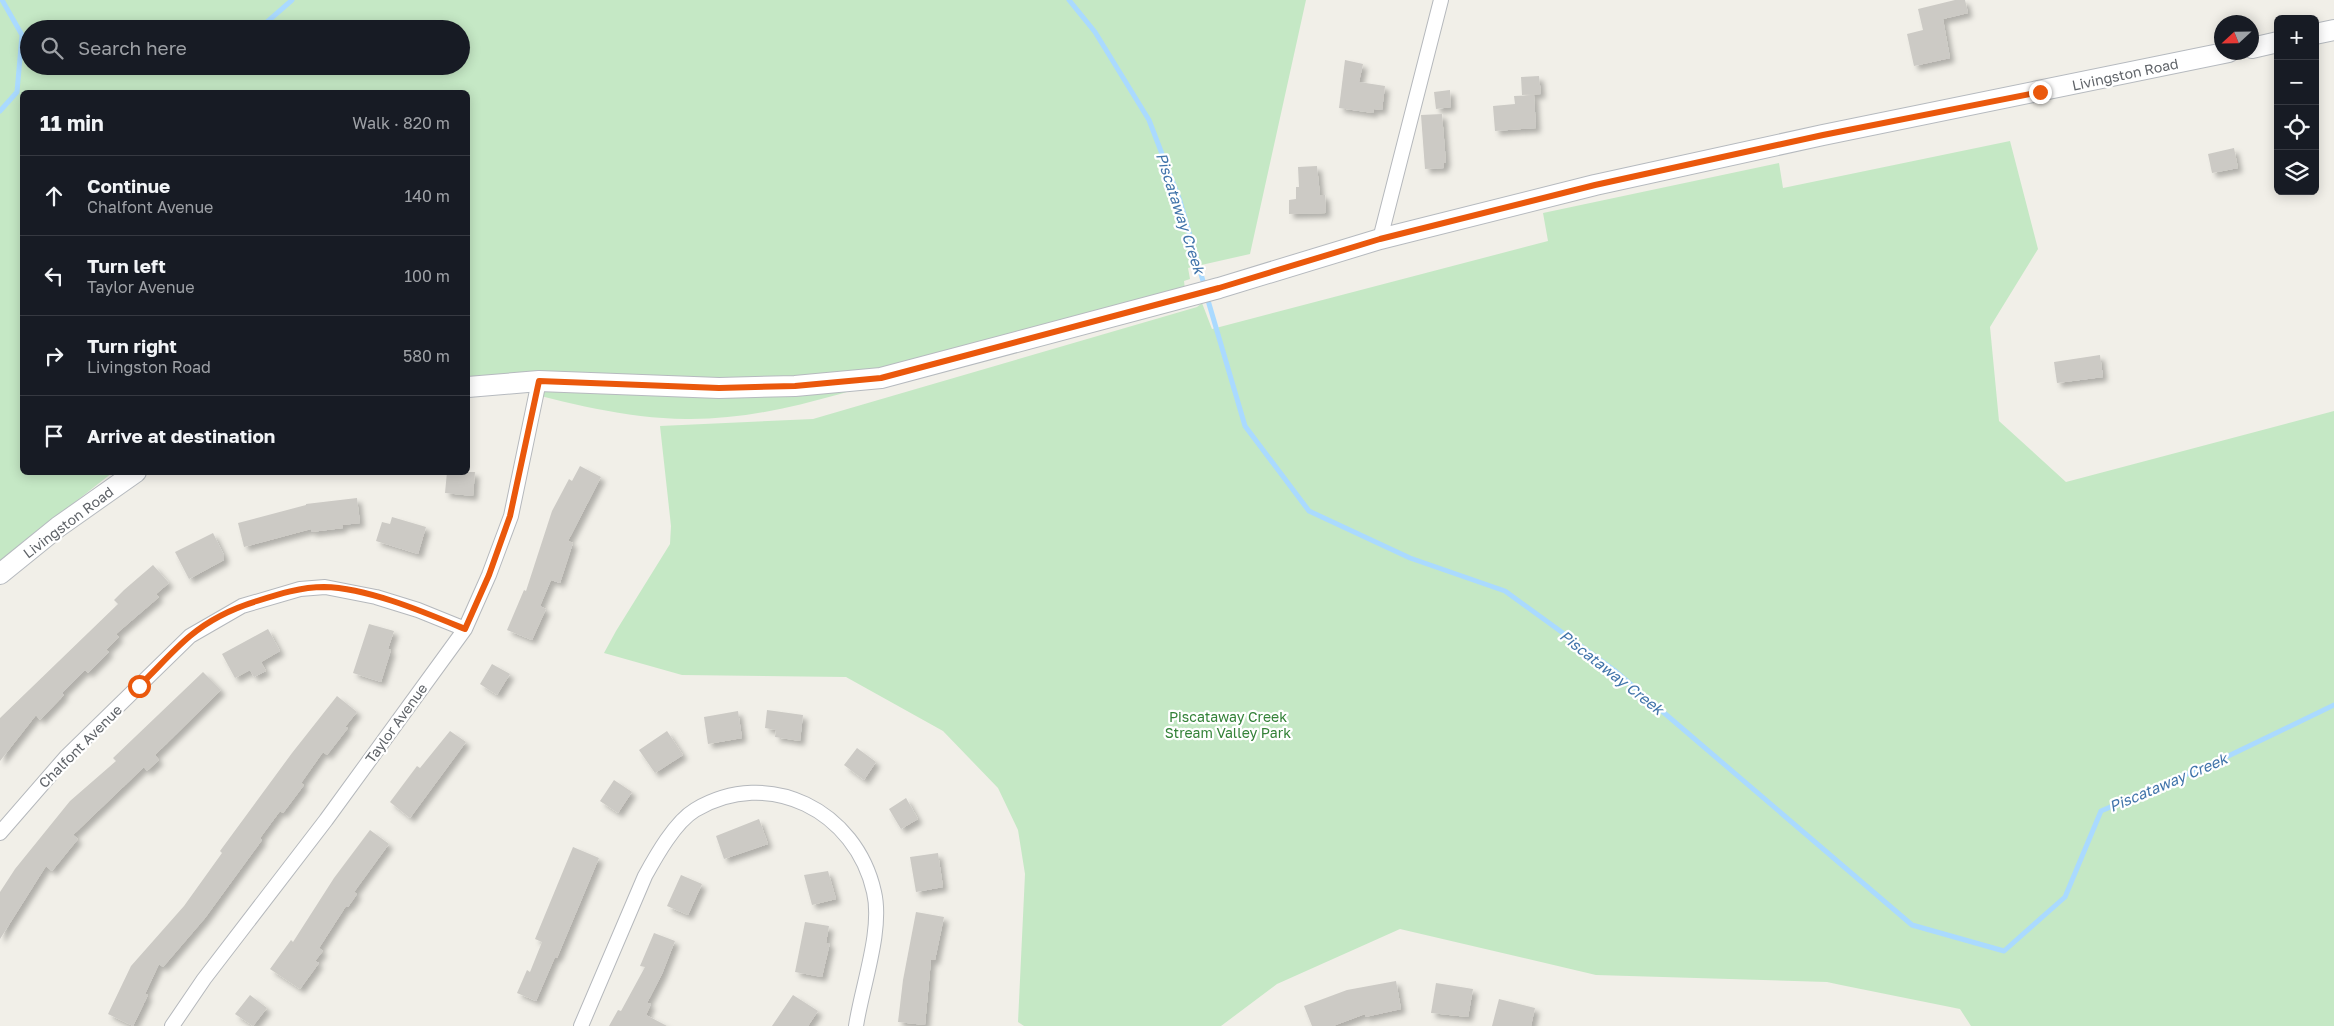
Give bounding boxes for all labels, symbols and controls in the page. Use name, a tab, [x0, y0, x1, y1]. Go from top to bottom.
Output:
north arrow	[2214, 15, 2259, 60]
map controls	[2274, 15, 2319, 195]
button: +	[2274, 15, 2319, 60]
search box	[20, 20, 470, 75]
icon: search	[38, 34, 66, 62]
text: Search here	[78, 36, 187, 59]
street label: Livingston Road	[2070, 54, 2180, 94]
button: −	[2274, 60, 2319, 105]
route end	[2029, 81, 2052, 104]
button: locate	[2274, 105, 2319, 150]
text: 11 min	[40, 110, 104, 136]
text: Walk · 820 m	[352, 113, 450, 133]
water label: Piscataway Creek	[1152, 150, 1210, 278]
button: layers	[2274, 150, 2319, 195]
text: Continue	[87, 174, 170, 197]
icon: ahead	[40, 182, 68, 210]
text: 140 m	[404, 186, 450, 206]
text: Chalfont Avenue	[87, 197, 213, 217]
text: Turn left	[87, 254, 166, 277]
icon: left	[40, 262, 68, 290]
text: 100 m	[404, 266, 450, 286]
text: Taylor Avenue	[87, 277, 194, 297]
text: Turn right	[87, 334, 177, 357]
icon: right	[40, 342, 68, 370]
text: 580 m	[403, 346, 450, 366]
text: Livingston Road	[87, 357, 211, 377]
icon: arrive	[40, 422, 68, 450]
text: Arrive at destination	[87, 424, 275, 447]
street label: Livingston Road	[20, 483, 116, 561]
water label: Piscataway Creek	[1556, 626, 1669, 720]
route start	[128, 675, 151, 698]
street label: Taylor Avenue	[361, 680, 431, 766]
street label: Chalfont Avenue	[35, 701, 125, 791]
park label: Piscataway Creek Stream Valley Park	[1165, 708, 1291, 741]
water label: Piscataway Creek	[2106, 748, 2232, 816]

